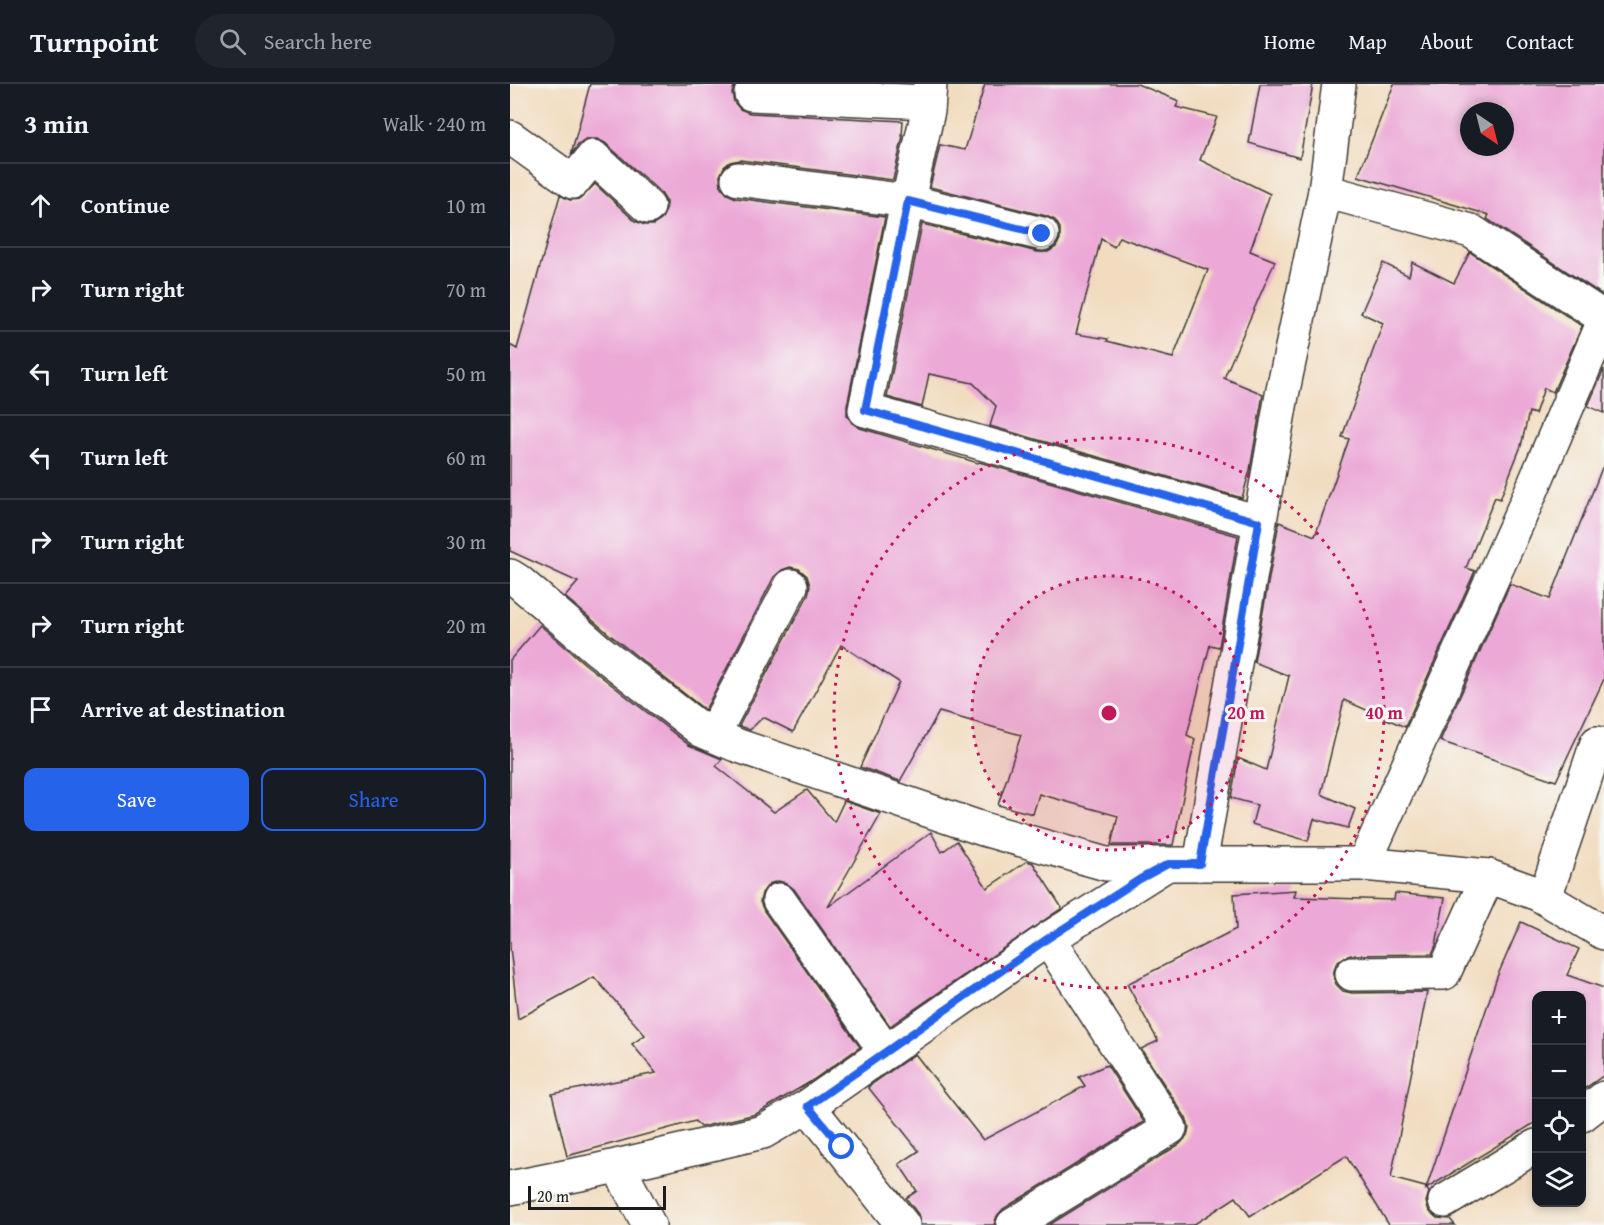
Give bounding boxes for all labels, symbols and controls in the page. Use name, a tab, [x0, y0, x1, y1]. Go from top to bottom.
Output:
search box	[195, 14, 615, 68]
text: Turnpoint	[30, 21, 159, 62]
icon: search	[216, 25, 249, 58]
text: Search here	[264, 25, 372, 57]
text: Home	[1264, 26, 1315, 57]
text: Map	[1348, 26, 1387, 57]
text: About	[1420, 26, 1473, 57]
text: Contact	[1506, 26, 1574, 57]
north arrow	[1460, 102, 1514, 156]
text: 3 min	[24, 104, 89, 143]
text: Walk · 240 m	[383, 109, 486, 138]
icon: ahead	[24, 189, 57, 222]
text: Continue	[81, 189, 170, 221]
text: 10 m	[446, 191, 486, 220]
route end	[1028, 220, 1054, 246]
icon: right	[24, 273, 57, 306]
text: Turn right	[81, 273, 184, 305]
text: 70 m	[446, 275, 486, 304]
icon: left	[24, 357, 57, 390]
text: Turn left	[81, 357, 168, 389]
text: 50 m	[446, 359, 486, 388]
icon: left	[24, 441, 57, 474]
text: Turn left	[81, 441, 168, 473]
text: 60 m	[446, 443, 486, 472]
icon: right	[24, 525, 57, 558]
text: Turn right	[81, 525, 184, 557]
text: 30 m	[446, 527, 486, 556]
icon: right	[24, 609, 57, 642]
text: Turn right	[81, 609, 184, 641]
text: 20 m	[446, 611, 486, 640]
icon: arrive	[24, 693, 57, 726]
text: Arrive at destination	[81, 693, 285, 725]
text: 20 m	[1227, 699, 1266, 726]
text: 40 m	[1365, 699, 1404, 726]
centre of rings	[1099, 703, 1119, 723]
button: Save	[24, 768, 249, 831]
button: Share	[261, 768, 486, 831]
map controls	[1532, 991, 1586, 1207]
button: +	[1532, 991, 1586, 1045]
button: −	[1532, 1045, 1586, 1099]
button: locate	[1532, 1099, 1586, 1153]
route start	[828, 1133, 854, 1159]
button: layers	[1532, 1153, 1586, 1207]
scale bar	[528, 1183, 666, 1210]
text: 20 m	[537, 1184, 569, 1208]

